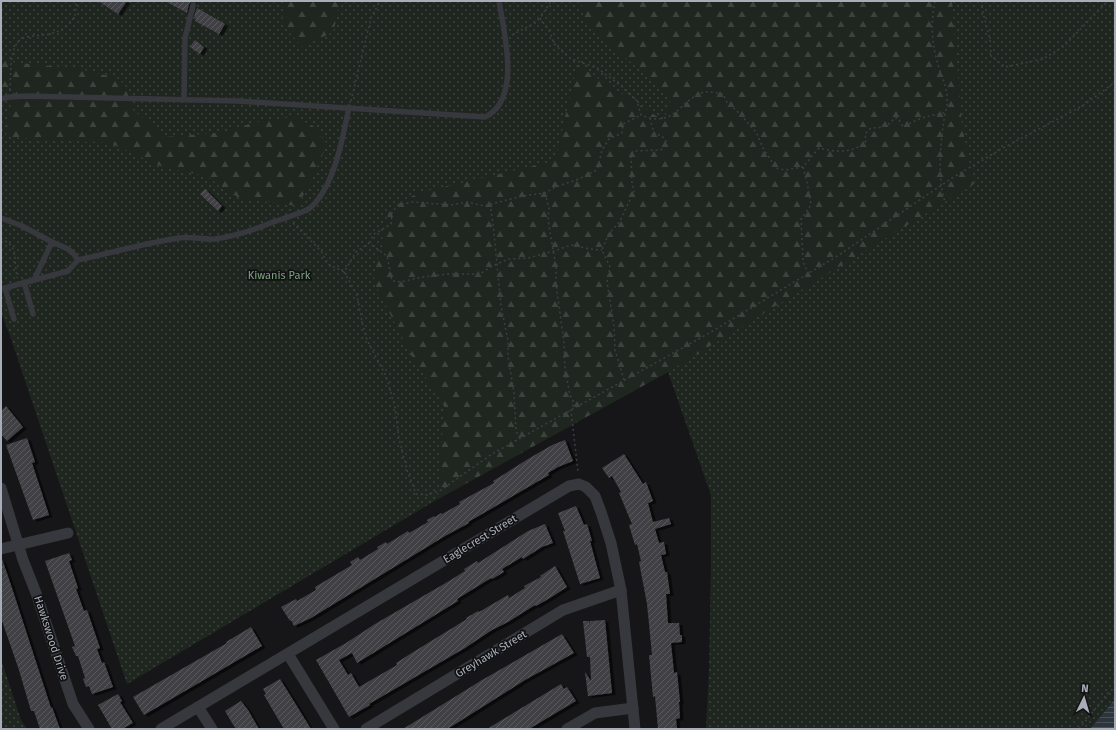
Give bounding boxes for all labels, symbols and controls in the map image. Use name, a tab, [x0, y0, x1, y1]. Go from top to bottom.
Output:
park label: Kiwanis Park	[248, 269, 311, 282]
street label: Eaglecrest Street	[441, 512, 519, 566]
street label: Hawkswood Drive	[31, 594, 71, 682]
street label: Greyhawk Street	[453, 628, 529, 680]
north arrow	[1064, 678, 1104, 718]
text: N	[1081, 682, 1089, 695]

